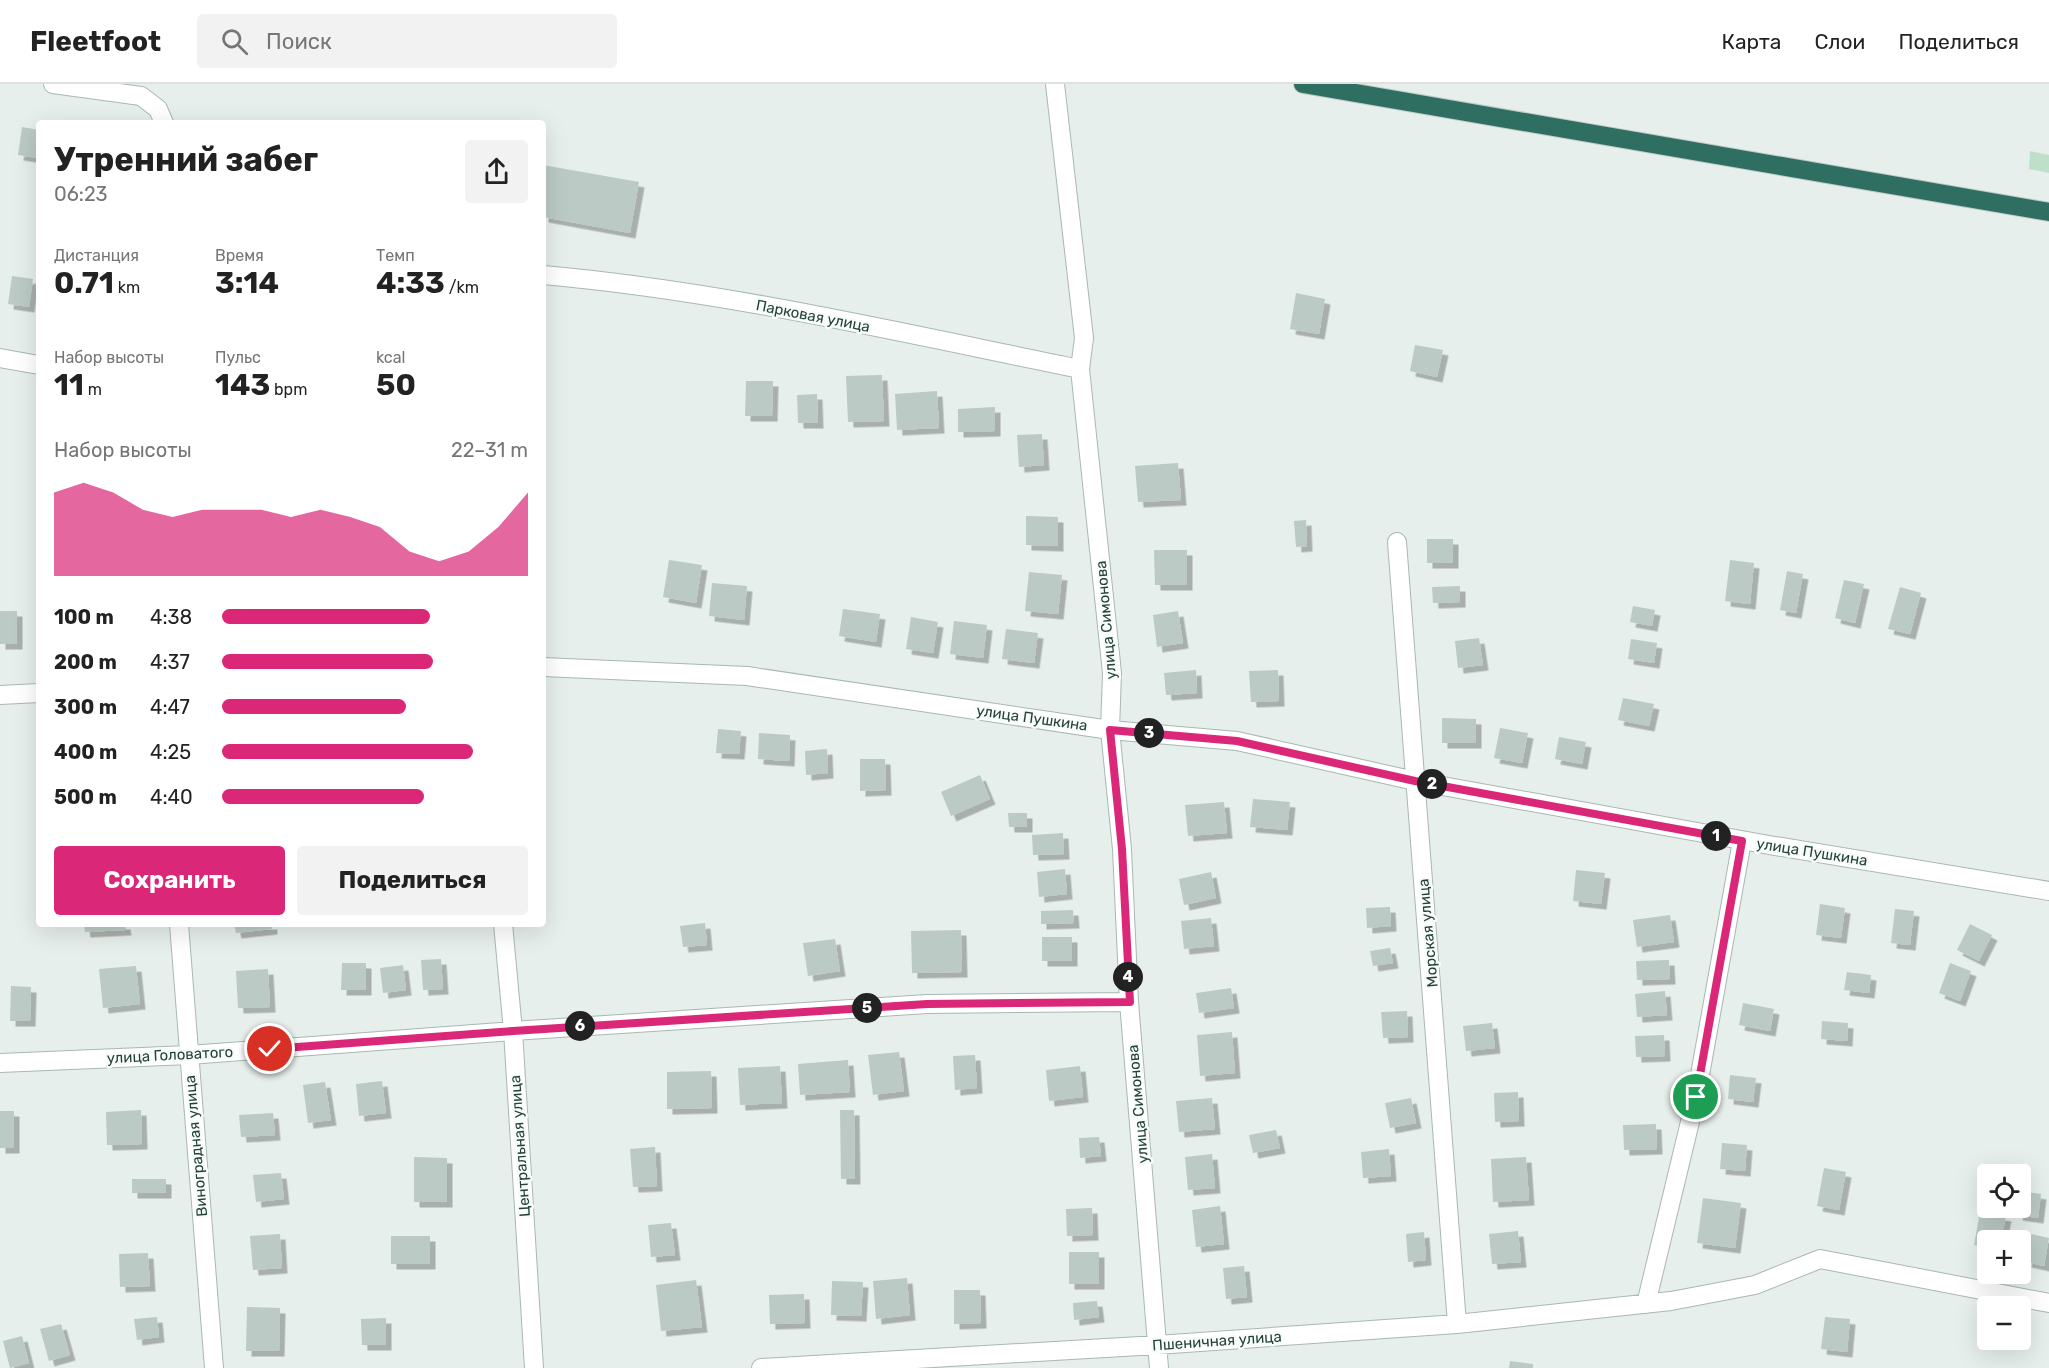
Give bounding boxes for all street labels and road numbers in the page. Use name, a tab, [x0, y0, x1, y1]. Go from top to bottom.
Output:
street label: Парковая улица	[754, 296, 872, 336]
street label: улица Симонова	[1092, 560, 1120, 680]
street label: улица Пушкина	[975, 701, 1089, 735]
street label: улица Пушкина	[1755, 834, 1869, 870]
street label: Морская улица	[1414, 878, 1442, 988]
street label: улица Головатого	[106, 1043, 234, 1067]
street label: улица Симонова	[1124, 1044, 1152, 1164]
street label: Виноградная улица	[181, 1074, 211, 1218]
street label: Центральная улица	[506, 1075, 534, 1217]
street label: Пшеничная улица	[1152, 1327, 1282, 1355]

